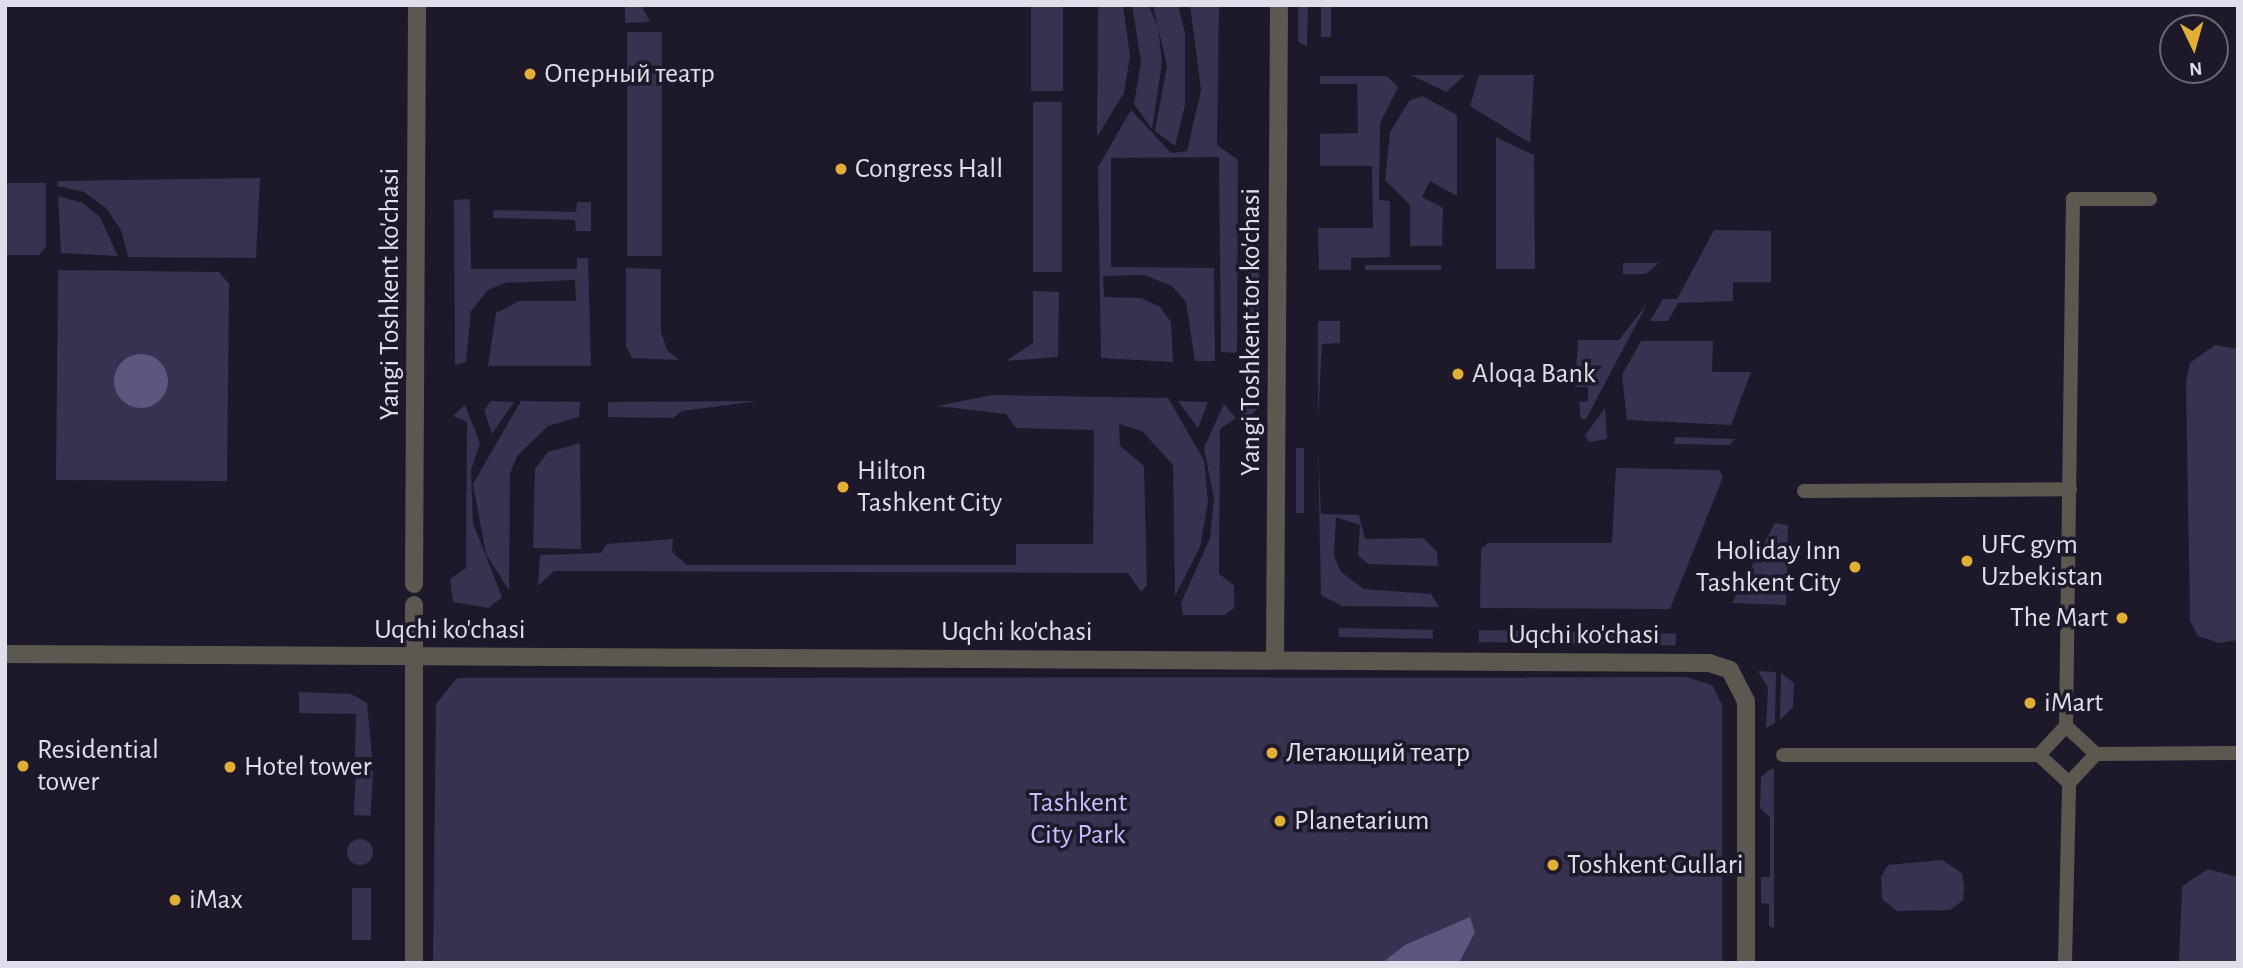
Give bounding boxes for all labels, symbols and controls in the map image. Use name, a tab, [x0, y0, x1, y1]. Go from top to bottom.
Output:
north arrow	[2159, 14, 2229, 84]
place label: Оперный театр	[544, 57, 715, 91]
text: N	[2188, 58, 2203, 78]
marker: Оперный театр	[522, 66, 538, 82]
place label: Congress Hall	[855, 152, 1003, 186]
marker: Congress Hall	[833, 161, 849, 177]
street label: Yangi Toshkent ko'chasi	[373, 168, 407, 420]
street label: Yangi Toshkent tor ko'chasi	[1234, 188, 1268, 476]
place label: Aloqa Bank	[1472, 357, 1596, 391]
marker: Aloqa Bank	[1450, 366, 1466, 382]
place label: Hilton Tashkent City	[857, 454, 1002, 520]
marker: Hilton Tashkent City	[835, 479, 851, 495]
place label: UFC gym Uzbekistan	[1981, 528, 2103, 594]
place label: Holiday Inn Tashkent City	[1696, 534, 1841, 600]
marker: UFC gym Uzbekistan	[1959, 553, 1975, 569]
marker: Holiday Inn Tashkent City	[1847, 559, 1863, 575]
place label: The Mart	[2010, 601, 2108, 635]
marker: The Mart	[2114, 610, 2130, 626]
street label: Uqchi ko'chasi	[374, 613, 526, 647]
street label: Uqchi ko'chasi	[941, 615, 1093, 649]
street label: Uqchi ko'chasi	[1508, 618, 1660, 652]
place label: iMart	[2044, 686, 2103, 720]
marker: iMart	[2022, 695, 2038, 711]
place label: Residential tower	[37, 733, 159, 799]
place label: Летающий театр	[1286, 736, 1470, 770]
marker: Летающий театр	[1264, 745, 1280, 761]
place label: Hotel tower	[244, 750, 372, 784]
marker: Residential tower	[15, 758, 31, 774]
marker: Hotel tower	[222, 759, 238, 775]
park label: Tashkent City Park	[1029, 786, 1127, 852]
place label: Planetarium	[1294, 804, 1429, 838]
marker: Planetarium	[1272, 813, 1288, 829]
place label: Toshkent Gullari	[1567, 848, 1744, 882]
marker: Toshkent Gullari	[1545, 857, 1561, 873]
place label: iMax	[189, 883, 243, 917]
marker: iMax	[167, 892, 183, 908]

